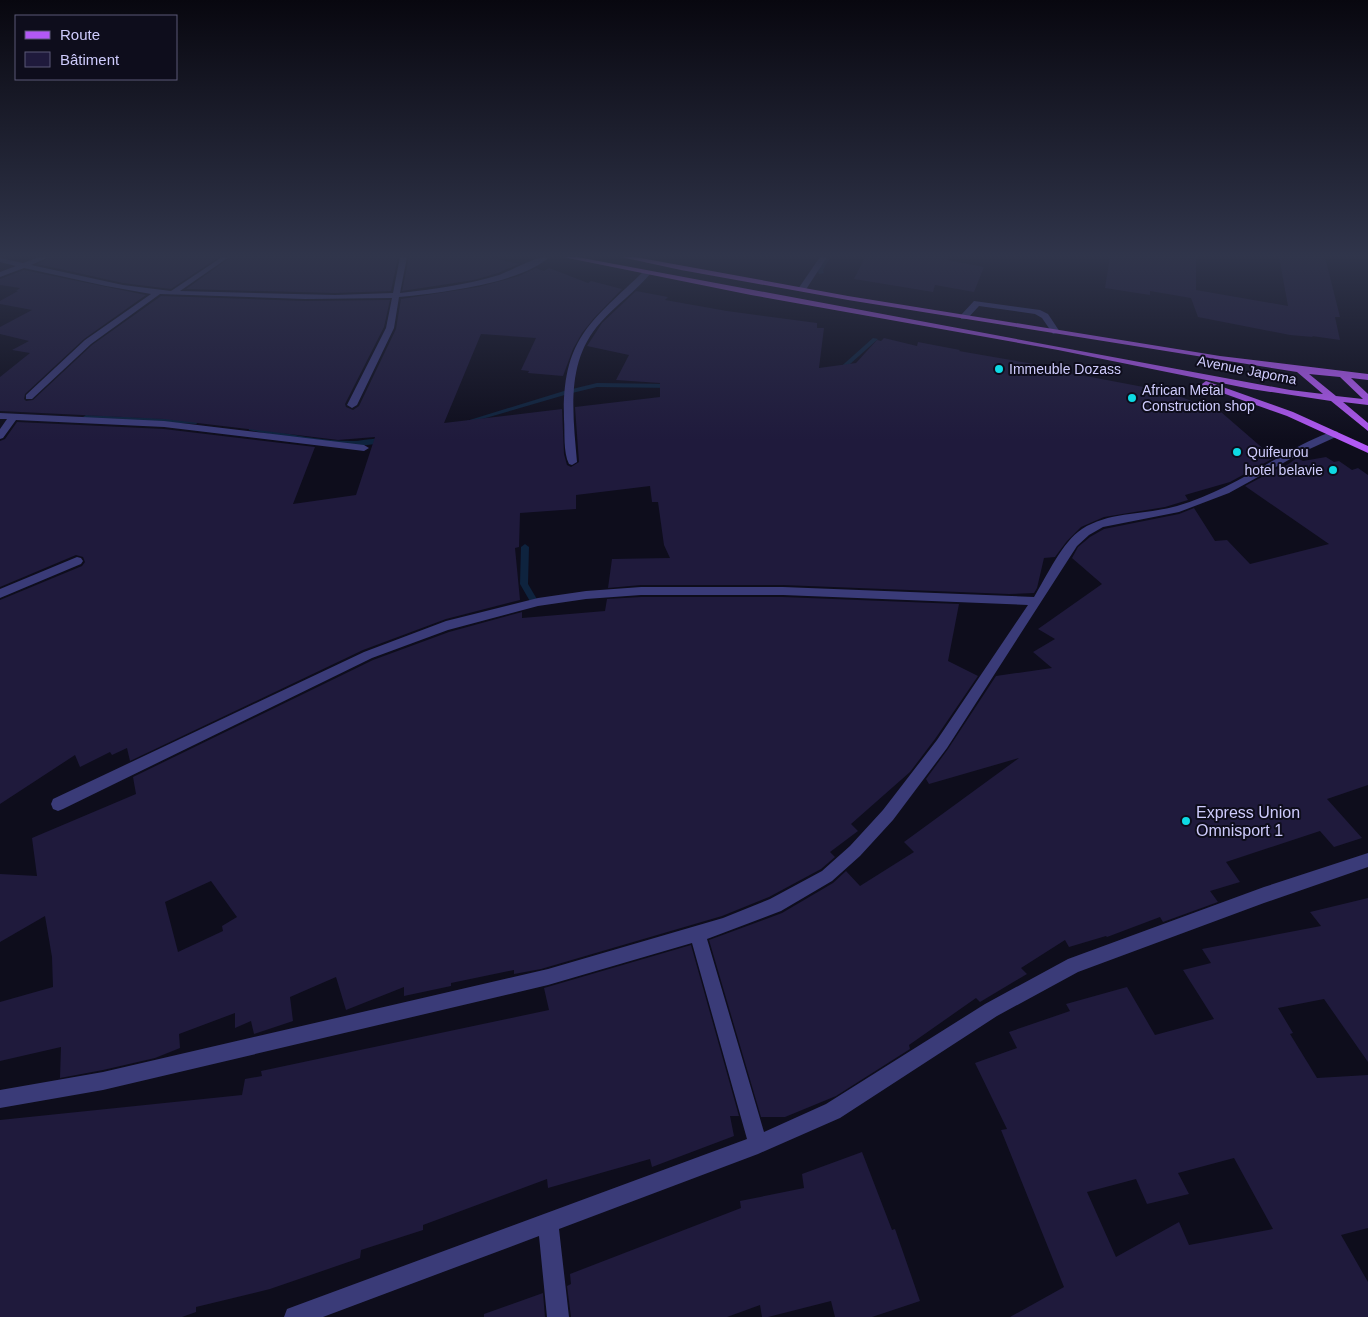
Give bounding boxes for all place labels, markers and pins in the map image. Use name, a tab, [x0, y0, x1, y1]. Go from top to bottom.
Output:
place label: Immeuble Dozass	[1009, 361, 1121, 377]
marker: Immeuble Dozass	[993, 363, 1005, 375]
place label: African Metal Construction shop	[1142, 382, 1255, 414]
marker: African Metal Construction shop	[1126, 392, 1138, 404]
place label: Quifeurou	[1247, 444, 1308, 460]
marker: Quifeurou	[1231, 446, 1243, 458]
place label: hotel belavie	[1244, 462, 1323, 478]
marker: hotel belavie	[1327, 464, 1339, 476]
place label: Express Union Omnisport 1	[1196, 804, 1300, 839]
marker: Express Union Omnisport 1	[1180, 815, 1192, 827]

